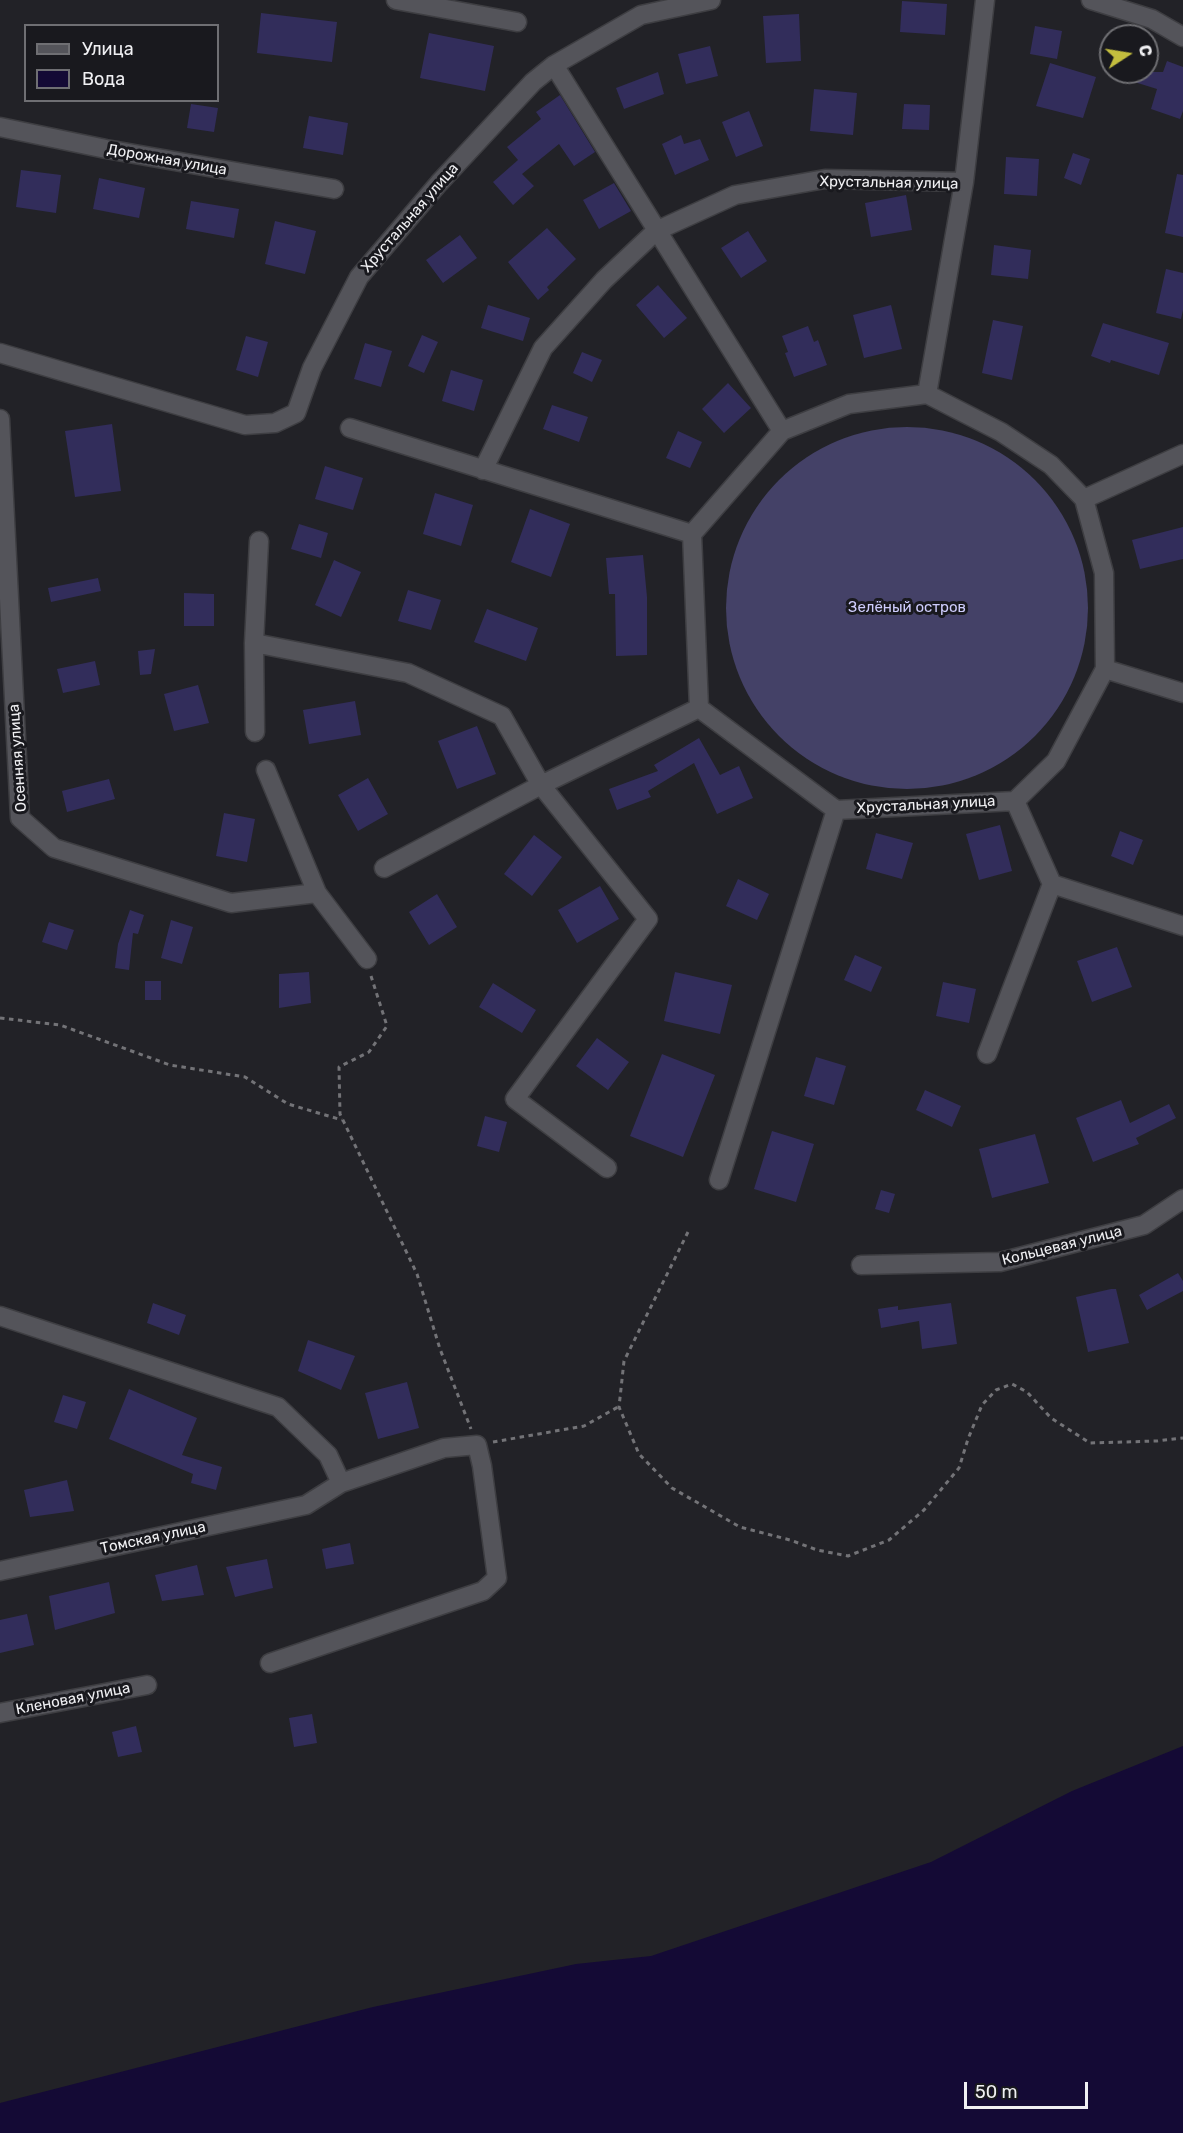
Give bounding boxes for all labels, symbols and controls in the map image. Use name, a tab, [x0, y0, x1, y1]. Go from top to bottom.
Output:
legend	[24, 24, 219, 102]
north arrow	[1099, 24, 1159, 84]
text: Улица	[82, 38, 134, 60]
text: С	[1135, 43, 1156, 58]
text: Вода	[82, 68, 125, 90]
street label: Дорожная улица	[106, 141, 228, 179]
street label: Хрустальная улица	[358, 160, 462, 276]
street label: Хрустальная улица	[819, 173, 959, 193]
park label: Зелёный остров	[848, 599, 966, 617]
street label: Осенняя улица	[5, 703, 31, 813]
street label: Хрустальная улица	[856, 792, 996, 818]
street label: Кольцевая улица	[1000, 1222, 1124, 1270]
street label: Томская улица	[99, 1518, 207, 1558]
street label: Кленовая улица	[14, 1679, 132, 1719]
scale bar	[967, 2070, 1092, 2108]
text: 50 m	[975, 2081, 1018, 2103]

